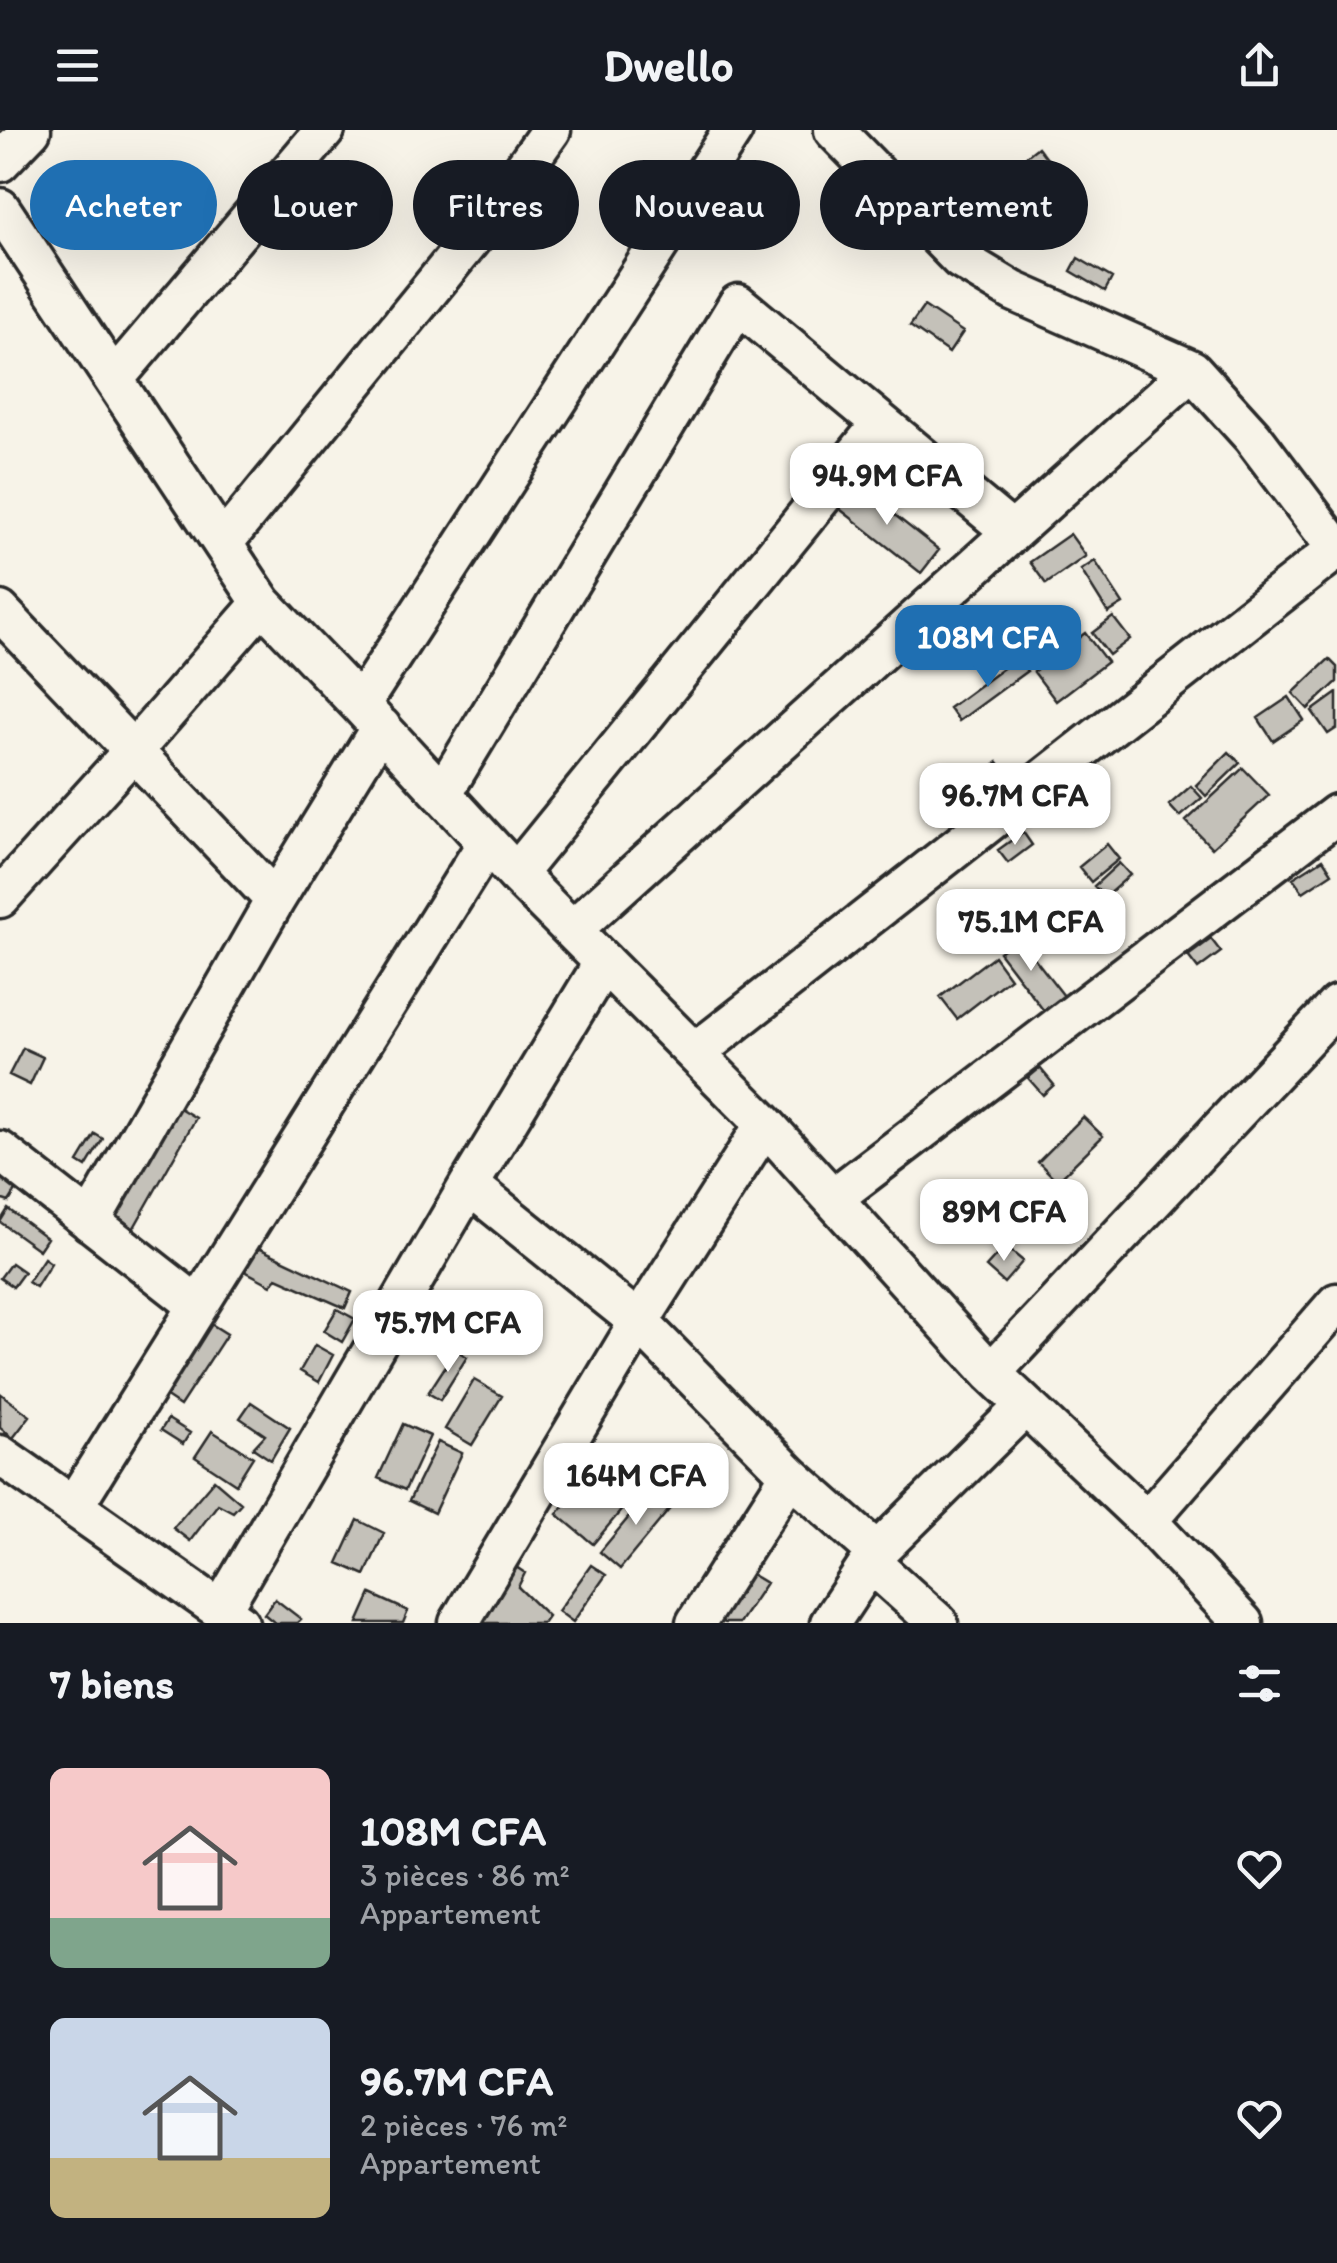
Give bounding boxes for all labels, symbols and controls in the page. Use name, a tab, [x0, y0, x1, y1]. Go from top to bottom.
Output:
icon: menu	[50, 38, 105, 93]
text: Dwello	[603, 38, 734, 92]
icon: share	[1232, 38, 1287, 93]
chip: Acheter	[30, 160, 217, 250]
chip: Louer	[237, 160, 393, 250]
chip: Filtres	[413, 160, 579, 250]
chip: Nouveau	[599, 160, 800, 250]
chip: Appartement	[820, 160, 1088, 250]
pin: 94.9M CFA	[773, 443, 1001, 528]
text: 94.9M CFA	[812, 456, 962, 494]
pin: 108M CFA	[885, 605, 1091, 690]
text: 108M CFA	[917, 618, 1059, 656]
pin: 96.7M CFA	[901, 763, 1129, 848]
text: 96.7M CFA	[941, 776, 1089, 814]
pin: 75.1M CFA	[917, 889, 1145, 974]
text: 75.1M CFA	[958, 902, 1104, 940]
pin: 89M CFA	[912, 1179, 1096, 1264]
text: 89M CFA	[942, 1192, 1066, 1230]
pin: 75.7M CFA	[334, 1290, 562, 1375]
text: 75.7M CFA	[375, 1303, 521, 1341]
pin: 164M CFA	[533, 1443, 739, 1528]
text: 164M CFA	[566, 1456, 706, 1494]
icon: filters	[1232, 1656, 1287, 1711]
text: 7 biens	[50, 1658, 174, 1709]
text: 108M CFA	[360, 1805, 546, 1856]
icon: home	[130, 1808, 250, 1928]
icon: heart	[1232, 1841, 1287, 1896]
text: 3 pièces · 86 m²	[360, 1856, 570, 1894]
text: Appartement	[360, 1894, 541, 1932]
text: 96.7M CFA	[360, 2055, 553, 2106]
icon: home	[130, 2058, 250, 2178]
icon: heart	[1232, 2091, 1287, 2146]
text: 2 pièces · 76 m²	[360, 2106, 568, 2144]
text: Appartement	[360, 2144, 541, 2182]

